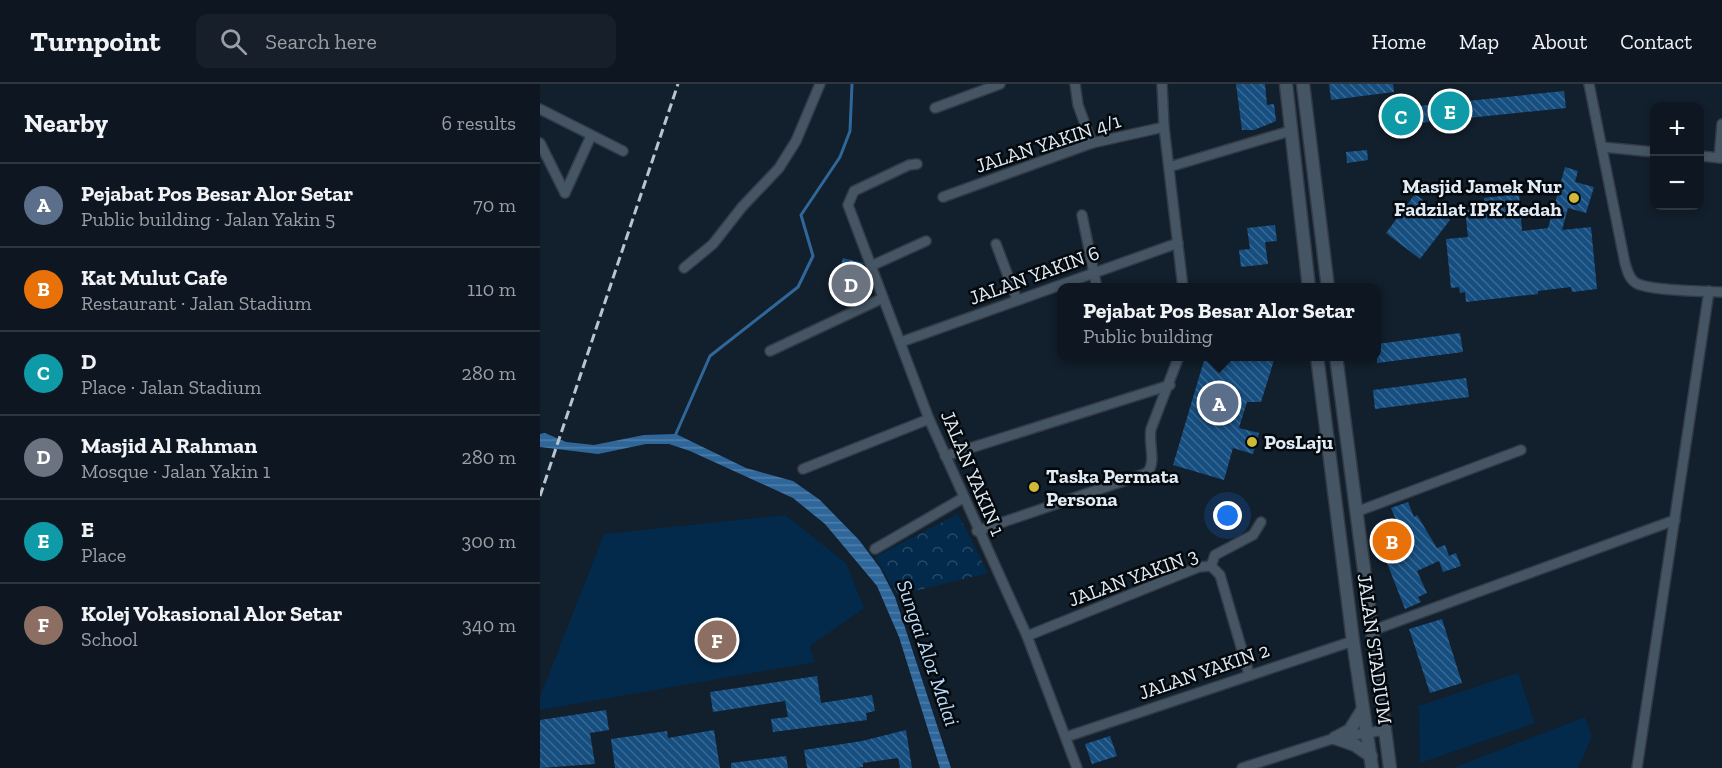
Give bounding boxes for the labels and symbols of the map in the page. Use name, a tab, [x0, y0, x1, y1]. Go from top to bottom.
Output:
pin: E	[1430, 88, 1470, 134]
pin: C	[1382, 93, 1420, 138]
street label: JALAN YAKIN 4/1	[972, 108, 1124, 178]
place label: Masjid Jamek Nur Fadzilat IPK Kedah	[1394, 174, 1562, 221]
marker: Masjid Jamek Nur Fadzilat IPK Kedah	[1567, 191, 1581, 205]
street label: JALAN YAKIN 6	[966, 240, 1102, 310]
pin: D	[832, 262, 870, 306]
pin: A	[1200, 380, 1238, 426]
street label: JALAN YAKIN 1	[936, 407, 1010, 540]
place label: PosLaju	[1264, 430, 1334, 454]
marker: PosLaju	[1245, 435, 1259, 449]
place label: Taska Permata Persona	[1046, 464, 1179, 511]
marker: Taska Permata Persona	[1027, 480, 1041, 494]
your location	[1213, 501, 1242, 530]
pin: B	[1372, 518, 1412, 564]
street label: JALAN YAKIN 3	[1065, 542, 1201, 612]
street label: JALAN STADIUM	[1353, 572, 1397, 726]
water label: Sungai Alor Malai	[892, 577, 965, 729]
pin: F	[698, 618, 736, 662]
street label: JALAN YAKIN 2	[1136, 637, 1272, 705]

